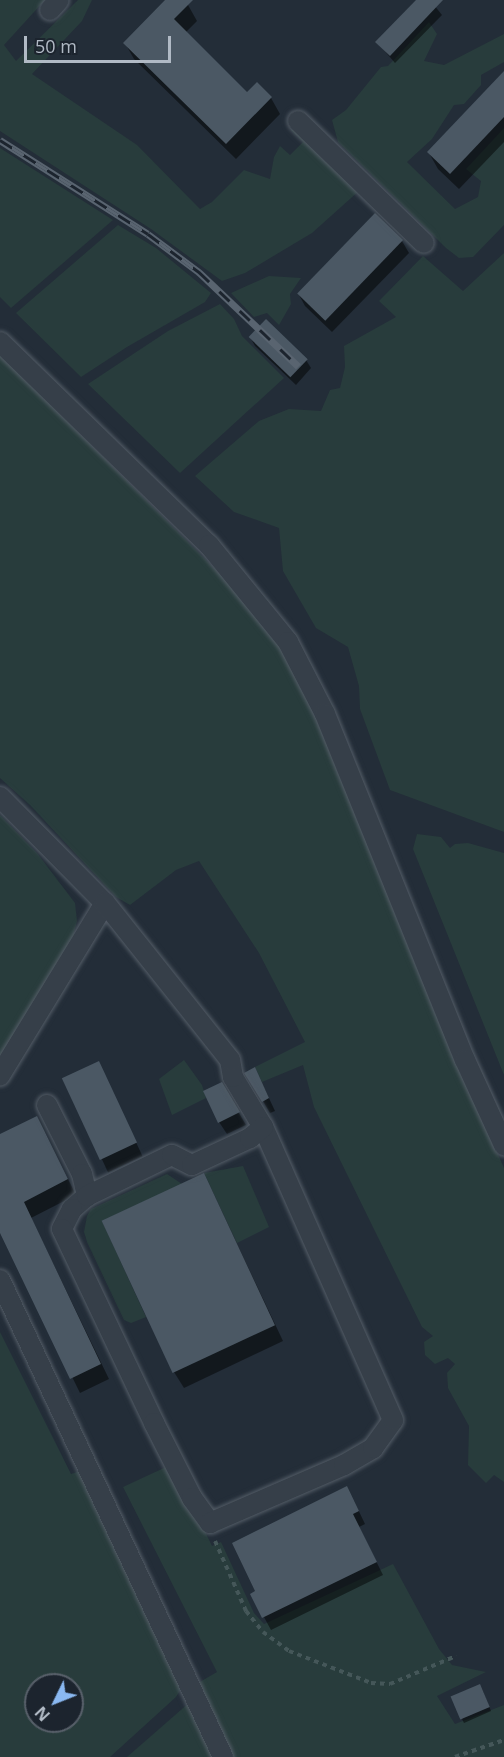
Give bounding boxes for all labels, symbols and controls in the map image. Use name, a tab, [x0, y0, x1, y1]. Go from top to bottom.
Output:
scale bar	[27, 24, 174, 62]
text: 50 m	[35, 34, 77, 58]
north arrow	[24, 1673, 84, 1733]
text: N	[30, 1702, 55, 1726]

